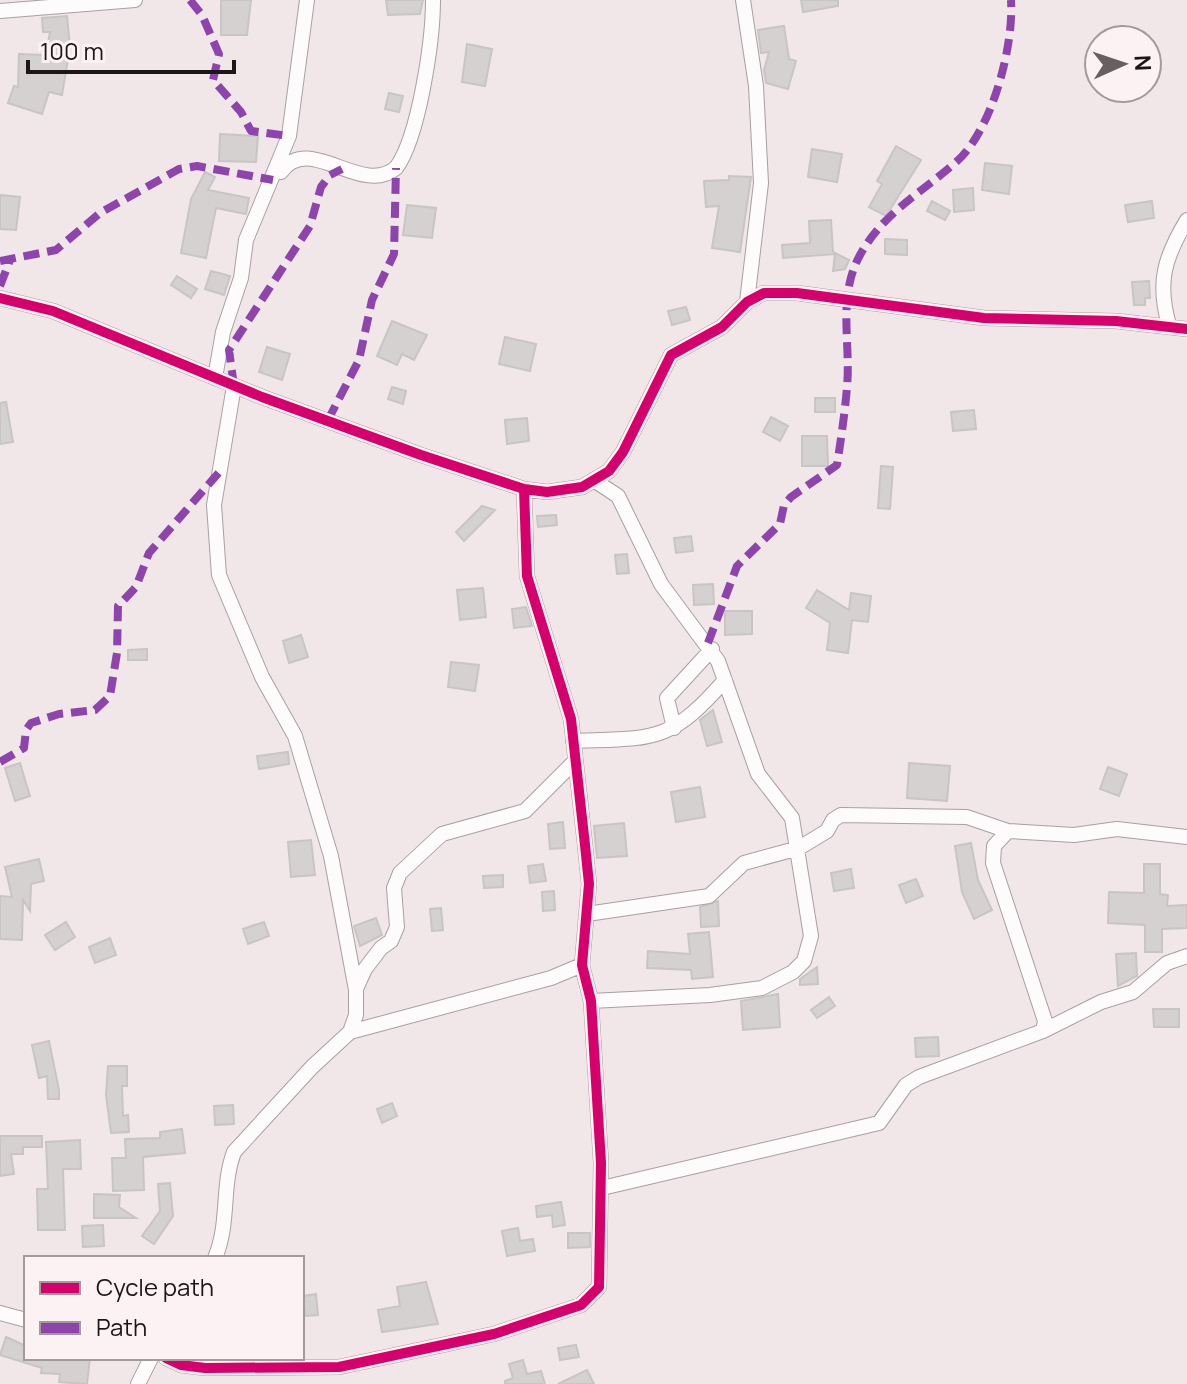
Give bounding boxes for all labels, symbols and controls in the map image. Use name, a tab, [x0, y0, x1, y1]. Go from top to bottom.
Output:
scale bar	[28, 24, 234, 74]
north arrow	[1083, 24, 1163, 104]
text: 100 m	[40, 34, 104, 67]
text: N	[1128, 54, 1158, 72]
legend	[24, 1256, 304, 1360]
text: Cycle path	[96, 1270, 214, 1303]
text: Path	[96, 1310, 147, 1343]

